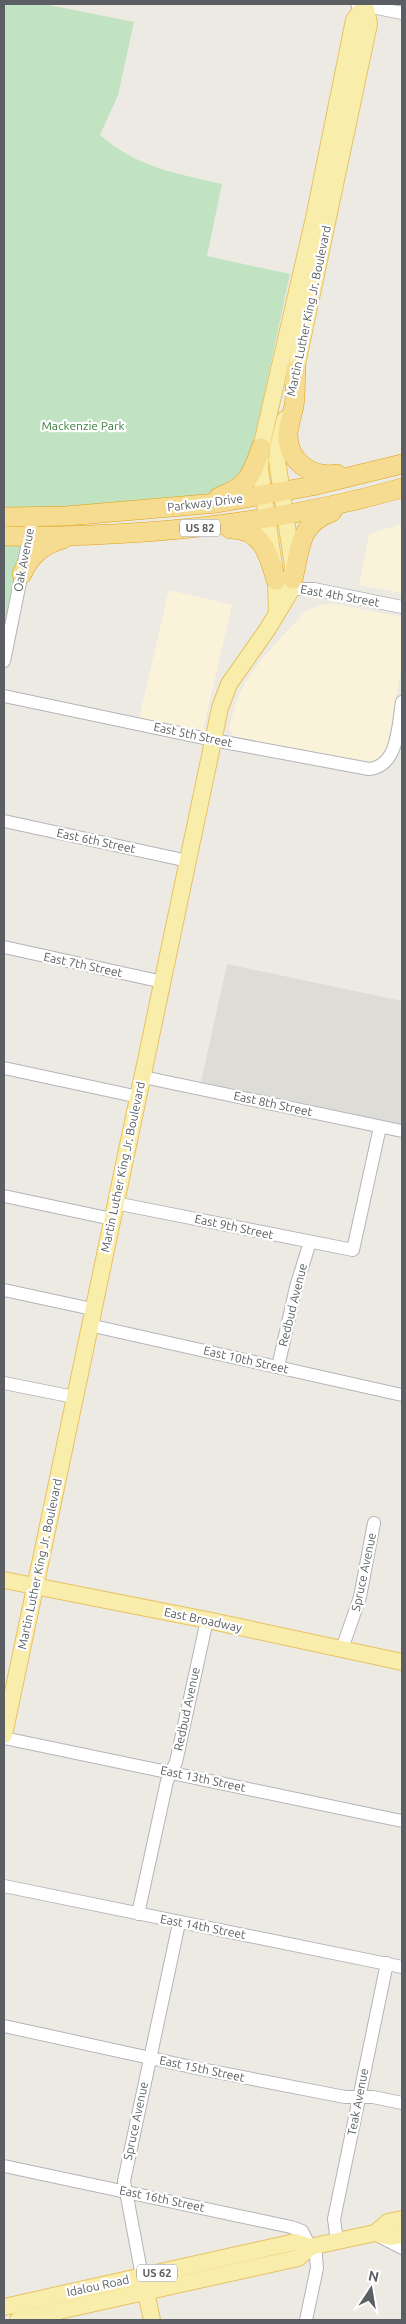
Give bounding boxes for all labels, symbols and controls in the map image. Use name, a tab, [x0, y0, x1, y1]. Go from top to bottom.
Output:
street label: Martin Luther King Jr. Boulevard	[284, 224, 333, 397]
park label: Mackenzie Park	[41, 419, 125, 432]
street label: Parkway Drive	[166, 491, 244, 514]
road number: US 82	[180, 520, 220, 536]
street label: Oak Avenue	[11, 527, 36, 593]
street label: East 4th Street	[299, 582, 381, 609]
street label: East 5th Street	[153, 720, 234, 749]
street label: East 6th Street	[56, 826, 137, 855]
street label: East 7th Street	[43, 950, 124, 979]
street label: Martin Luther King Jr. Boulevard	[98, 1080, 147, 1253]
street label: East 8th Street	[233, 1089, 314, 1118]
street label: East 9th Street	[194, 1212, 275, 1241]
street label: Redbud Avenue	[276, 1262, 309, 1348]
street label: East 10th Street	[202, 1343, 290, 1376]
street label: Martin Luther King Jr. Boulevard	[15, 1477, 64, 1650]
street label: Spruce Avenue	[349, 1531, 378, 1612]
street label: East Broadway	[163, 1605, 243, 1634]
street label: Redbud Avenue	[171, 1666, 202, 1752]
street label: East 13th Street	[159, 1763, 247, 1794]
street label: East 14th Street	[159, 1912, 247, 1941]
street label: East 15th Street	[158, 2053, 246, 2084]
street label: Teak Avenue	[345, 2067, 370, 2137]
street label: Spruce Avenue	[121, 2080, 150, 2161]
street label: East 16th Street	[118, 2183, 206, 2214]
road number: US 62	[137, 2264, 177, 2282]
north arrow	[346, 2264, 396, 2314]
text: N	[367, 2267, 380, 2285]
street label: Idalou Road	[65, 2273, 130, 2298]

